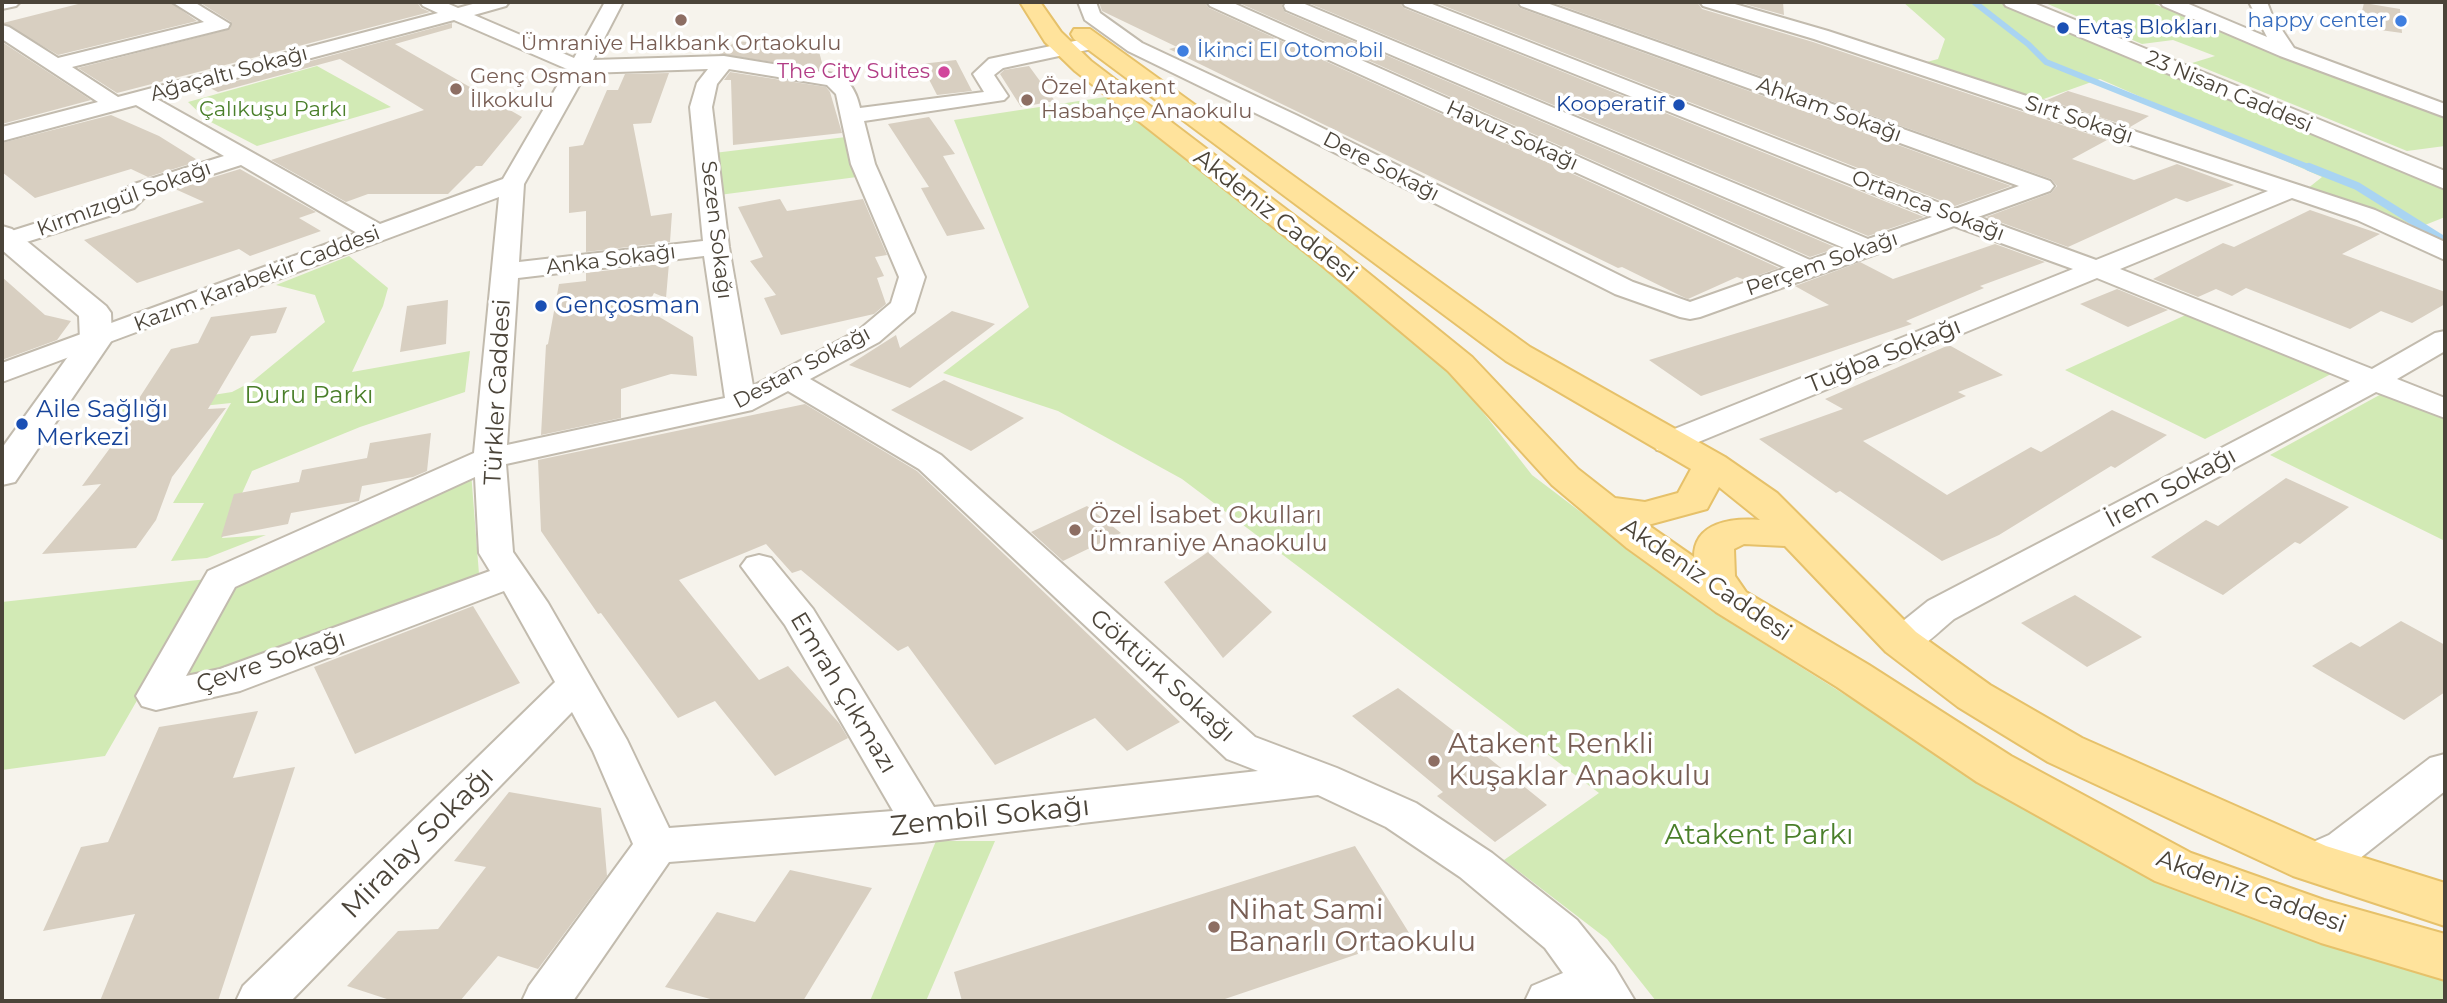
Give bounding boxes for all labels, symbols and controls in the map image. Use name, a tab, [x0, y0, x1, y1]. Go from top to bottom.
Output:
place label: happy center	[2248, 8, 2387, 34]
marker: Ümraniye Halkbank Ortaokulu	[673, 12, 689, 28]
marker: happy center	[2393, 13, 2409, 29]
place label: Evtaş Blokları	[2077, 15, 2218, 41]
marker: Evtaş Blokları	[2055, 20, 2071, 36]
place label: Ümraniye Halkbank Ortaokulu	[521, 31, 841, 57]
place label: İkinci El Otomobil	[1197, 38, 1384, 64]
street label: Ağaçaltı Sokağı	[148, 41, 310, 107]
marker: İkinci El Otomobil	[1175, 43, 1191, 59]
street label: 23 Nisan Caddesi	[2142, 46, 2316, 138]
place label: The City Suites	[777, 59, 930, 85]
place label: Genç Osman İlkokulu	[470, 64, 607, 114]
marker: The City Suites	[936, 64, 952, 80]
street label: Ahkam Sokağı	[1753, 72, 1905, 148]
place label: Özel Atakent Hasbahçe Anaokulu	[1041, 75, 1252, 125]
marker: Genç Osman İlkokulu	[448, 81, 464, 97]
street label: Sırt Sokağı	[2022, 91, 2136, 149]
marker: Özel Atakent Hasbahçe Anaokulu	[1019, 92, 1035, 108]
place label: Kooperatif	[1556, 92, 1665, 118]
street label: Havuz Sokağı	[1442, 96, 1582, 176]
park label: Çalıkuşu Parkı	[199, 97, 347, 123]
marker: Kooperatif	[1671, 97, 1687, 113]
street label: Dere Sokağı	[1319, 127, 1443, 207]
street label: Akdeniz Caddesi	[1188, 143, 1362, 289]
street label: Kırmızıgül Sokağı	[34, 156, 214, 242]
street label: Sezen Sokağı	[695, 159, 737, 301]
street label: Ortanca Sokağı	[1848, 165, 2008, 247]
street label: Kazım Karabekir Caddesi	[130, 220, 384, 338]
street label: Perçem Sokağı	[1743, 226, 1901, 302]
street label: Anka Sokağı	[545, 240, 677, 280]
place label: Gençosman	[555, 292, 700, 320]
street label: Türkler Caddesi	[479, 298, 517, 486]
marker: Gençosman	[533, 298, 549, 314]
street label: Tuğba Sokağı	[1803, 312, 1965, 400]
street label: Destan Sokağı	[729, 321, 875, 415]
park label: Duru Parkı	[244, 382, 374, 410]
place label: Aile Sağlığı Merkezi	[36, 396, 168, 452]
marker: Aile Sağlığı Merkezi	[14, 416, 30, 432]
street label: İrem Sokağı	[2101, 442, 2241, 534]
place label: Özel İsabet Okulları Ümraniye Anaokulu	[1089, 502, 1328, 558]
street label: Akdeniz Caddesi	[1615, 512, 1797, 648]
marker: Özel İsabet Okulları Ümraniye Anaokulu	[1067, 522, 1083, 538]
street label: Göktürk Sokağı	[1084, 603, 1240, 749]
street label: Emrah Çıkmazı	[784, 607, 902, 779]
street label: Çevre Sokağı	[193, 624, 349, 700]
place label: Atakent Renkli Kuşaklar Anaokulu	[1448, 728, 1710, 794]
marker: Atakent Renkli Kuşaklar Anaokulu	[1426, 753, 1442, 769]
street label: Miralay Sokağı	[335, 760, 501, 926]
street label: Zembil Sokağı	[889, 790, 1091, 844]
park label: Atakent Parkı	[1664, 819, 1854, 853]
street label: Akdeniz Caddesi	[2152, 844, 2350, 940]
place label: Nihat Sami Banarlı Ortaokulu	[1228, 894, 1476, 960]
marker: Nihat Sami Banarlı Ortaokulu	[1206, 919, 1222, 935]

